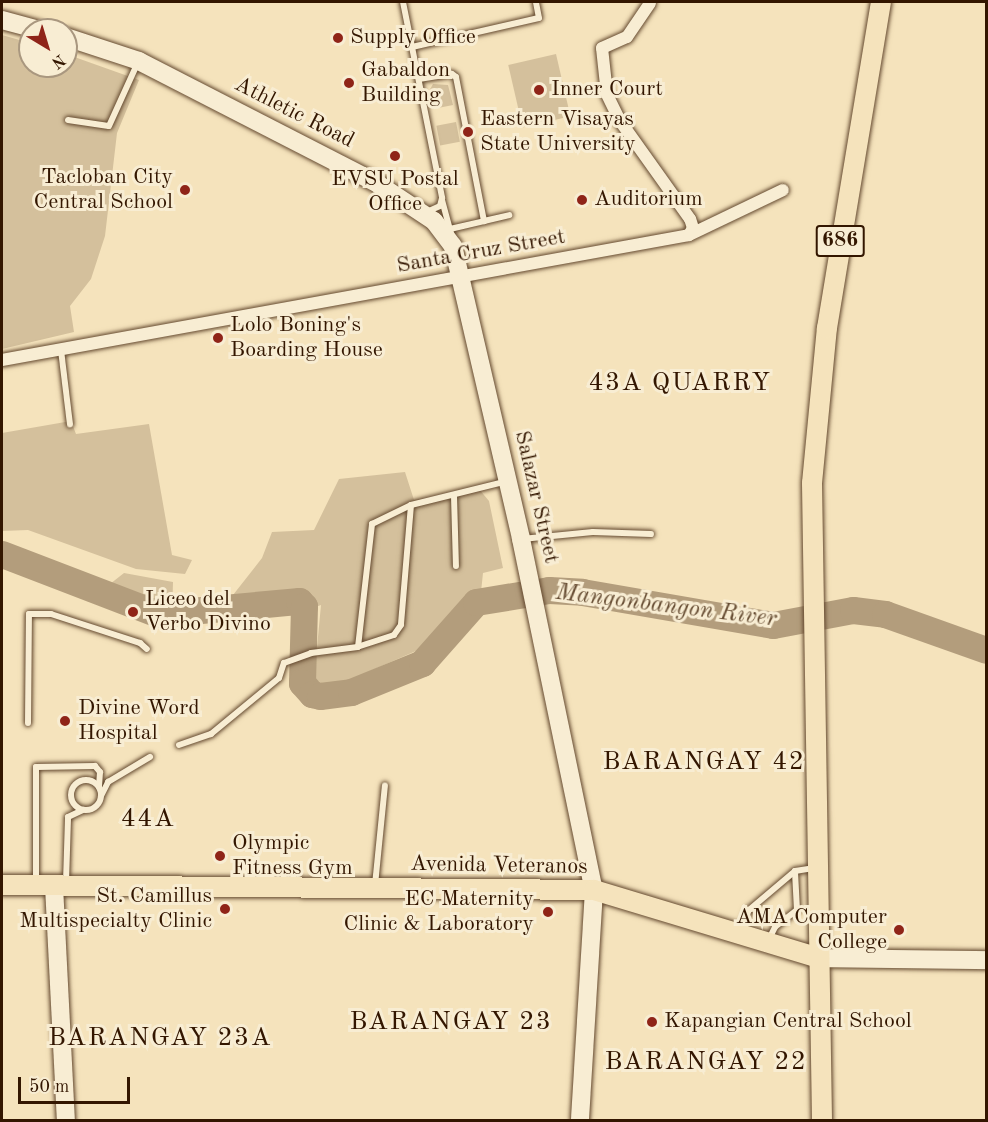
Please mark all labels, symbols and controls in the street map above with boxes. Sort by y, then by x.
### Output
north arrow [18,18,78,78]
place label: Supply Office [350,25,476,51]
marker: Supply Office [331,31,345,45]
text: N [48,51,68,71]
place label: Gabaldon Building [361,57,450,108]
street label: Athletic Road [230,72,358,154]
marker: Gabaldon Building [342,76,356,90]
place label: Inner Court [551,77,663,103]
marker: Inner Court [532,83,546,97]
place label: Eastern Visayas State University [480,106,636,158]
marker: Eastern Visayas State University [461,125,475,139]
marker: EVSU Postal Office [388,149,402,163]
place label: Tacloban City Central School [34,164,173,216]
place label: EVSU Postal Office [331,166,459,218]
marker: Tacloban City Central School [178,183,192,197]
place label: Auditorium [594,187,703,213]
marker: Auditorium [575,193,589,207]
road number: 686 [814,223,866,259]
street label: Santa Cruz Street [395,224,567,280]
place label: Lolo Boning's Boarding House [230,312,383,364]
marker: Lolo Boning's Boarding House [211,331,225,345]
district label: 43A QUARRY [588,368,772,400]
street label: Salazar Street [508,428,564,566]
water label: Mangonbangon River [554,579,778,635]
place label: Liceo del Verbo Divino [145,586,271,638]
marker: Liceo del Verbo Divino [126,605,140,619]
place label: Divine Word Hospital [78,695,200,746]
marker: Divine Word Hospital [56,712,74,730]
district label: BARANGAY 42 [603,747,805,779]
district label: 44A [121,804,175,836]
place label: Olympic Fitness Gym [232,830,353,882]
marker: Olympic Fitness Gym [213,849,227,863]
street label: Avenida Veteranos [410,851,588,881]
place label: St. Camillus Multispecialty Clinic [19,883,212,934]
place label: EC Maternity Clinic & Laboratory [343,886,534,938]
marker: St. Camillus Multispecialty Clinic [216,900,234,918]
marker: EC Maternity Clinic & Laboratory [539,903,557,921]
place label: AMA Computer College [736,904,887,956]
marker: AMA Computer College [892,923,906,937]
district label: BARANGAY 23 [350,1007,552,1039]
place label: Kapangian Central School [664,1009,912,1035]
marker: Kapangian Central School [645,1015,659,1029]
district label: BARANGAY 23A [48,1023,272,1055]
district label: BARANGAY 22 [605,1047,807,1079]
scale bar [21,1065,134,1103]
text: 50 m [29,1078,69,1096]

